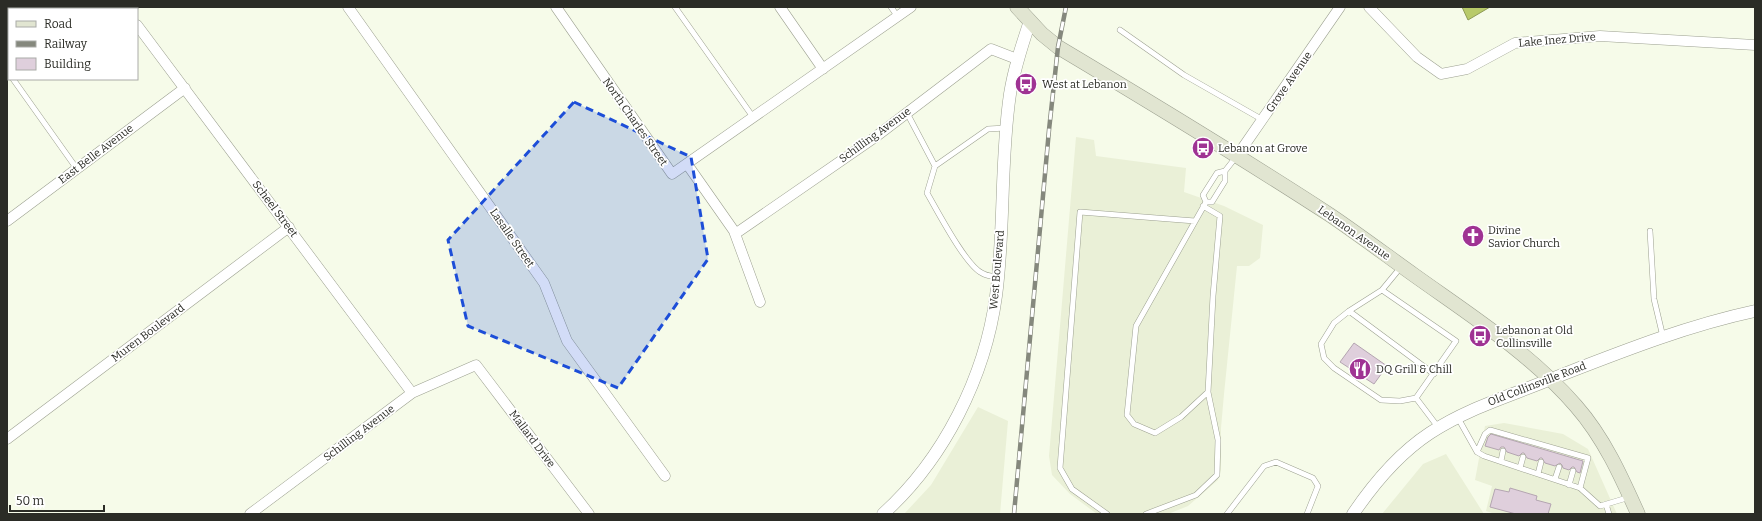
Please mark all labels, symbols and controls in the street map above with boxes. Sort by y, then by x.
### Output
legend [8,8,138,80]
text: Road [44,17,72,31]
street label: Lake Inez Drive [1518,30,1596,50]
text: Railway [44,37,88,51]
street label: Grove Avenue [1263,49,1315,115]
text: Building [44,57,91,71]
bus stop icon: West at Lebanon [1013,71,1039,97]
street label: North Charles Street [600,75,670,169]
place label: West at Lebanon [1042,78,1127,91]
street label: Schilling Avenue [837,105,913,165]
street label: East Belle Avenue [56,122,136,186]
bus stop icon: Lebanon at Grove [1190,135,1216,161]
place label: Lebanon at Grove [1218,142,1307,155]
street label: Scheel Street [250,178,300,240]
street label: Lebanon Avenue [1315,203,1393,263]
street label: Lasalle Street [487,206,537,270]
church icon: Divine Savior Church [1460,223,1486,249]
place label: Divine Savior Church [1488,224,1560,250]
street label: West Boulevard [987,229,1007,310]
street label: Muren Boulevard [109,301,188,365]
bus stop icon: Lebanon at Old Collinsville [1467,323,1493,349]
place label: Lebanon at Old Collinsville [1496,324,1573,350]
restaurant icon: DQ Grill & Chill [1347,356,1373,382]
street label: Old Collinsville Road [1486,359,1588,409]
place label: DQ Grill & Chill [1376,363,1452,376]
street label: Schilling Avenue [321,402,397,464]
street label: Mallard Drive [506,408,558,470]
scale bar [10,487,104,513]
text: 50 m [16,494,45,508]

